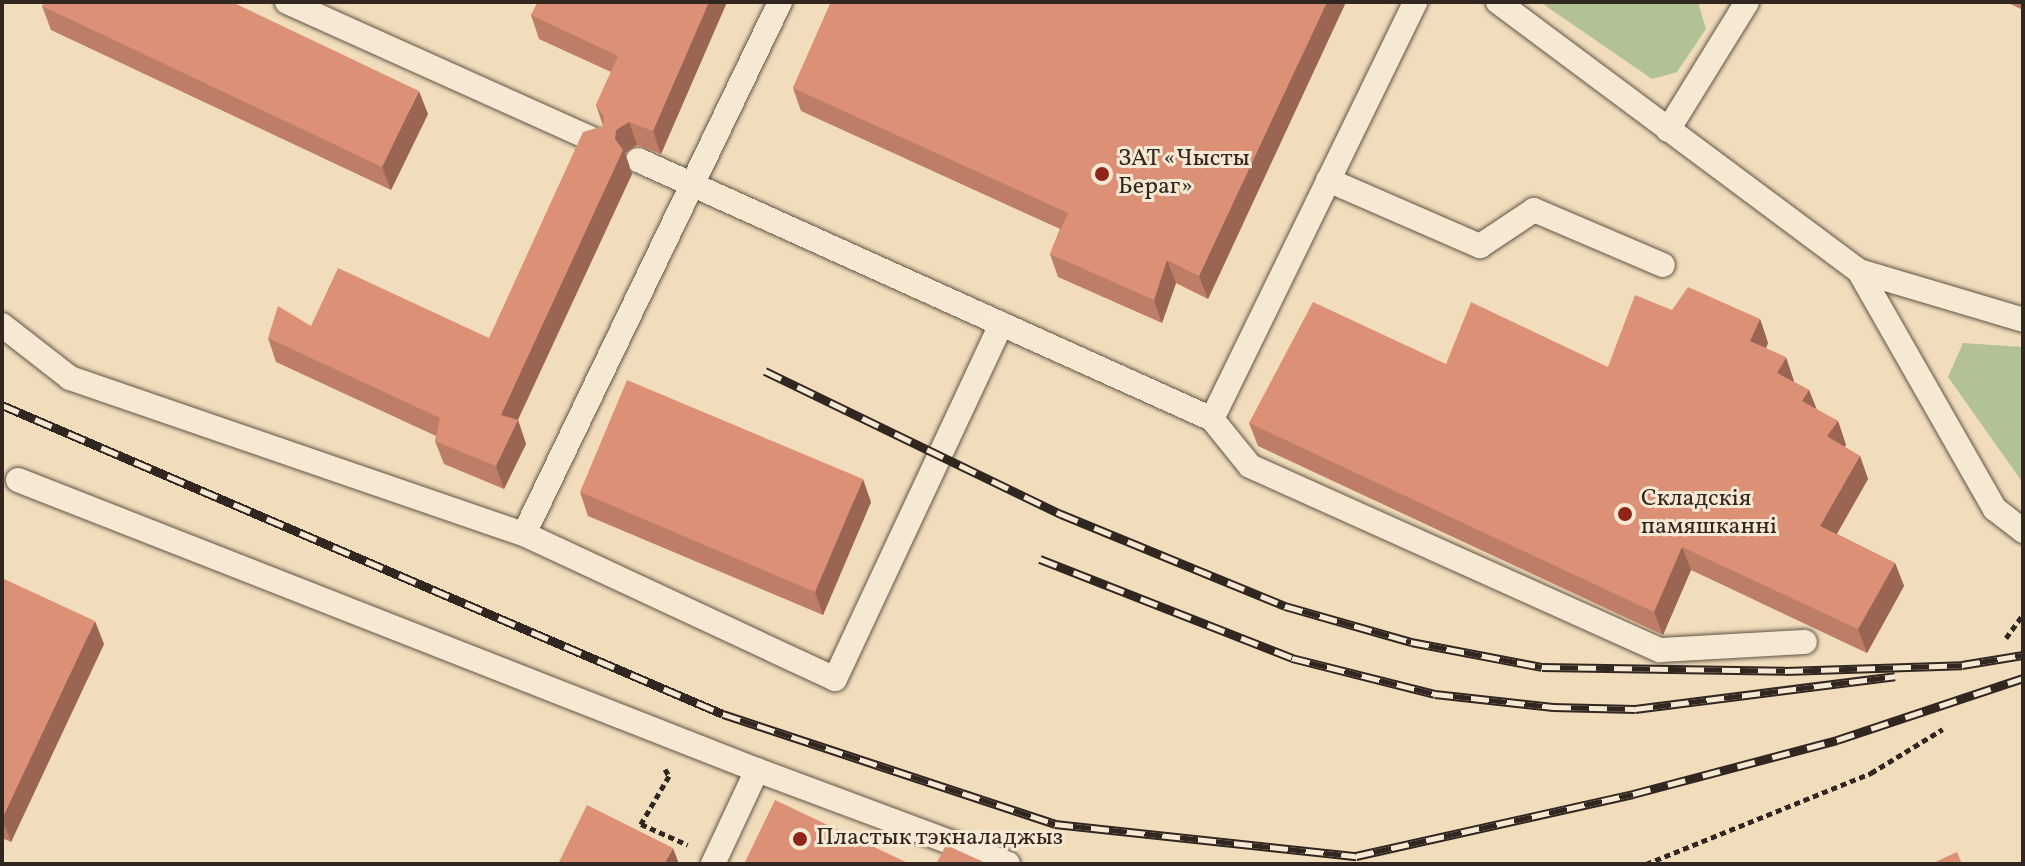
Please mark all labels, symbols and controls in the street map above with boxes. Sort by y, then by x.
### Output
place label: ЗАТ «Чысты Бераг» [1118,146,1251,202]
marker: ЗАТ «Чысты Бераг» [1093,165,1111,183]
place label: Складскія памяшканні [1641,486,1777,542]
marker: Складскія памяшканні [1616,505,1634,523]
place label: Пластык тэкналаджыз [816,825,1064,853]
marker: Пластык тэкналаджыз [791,830,809,848]

